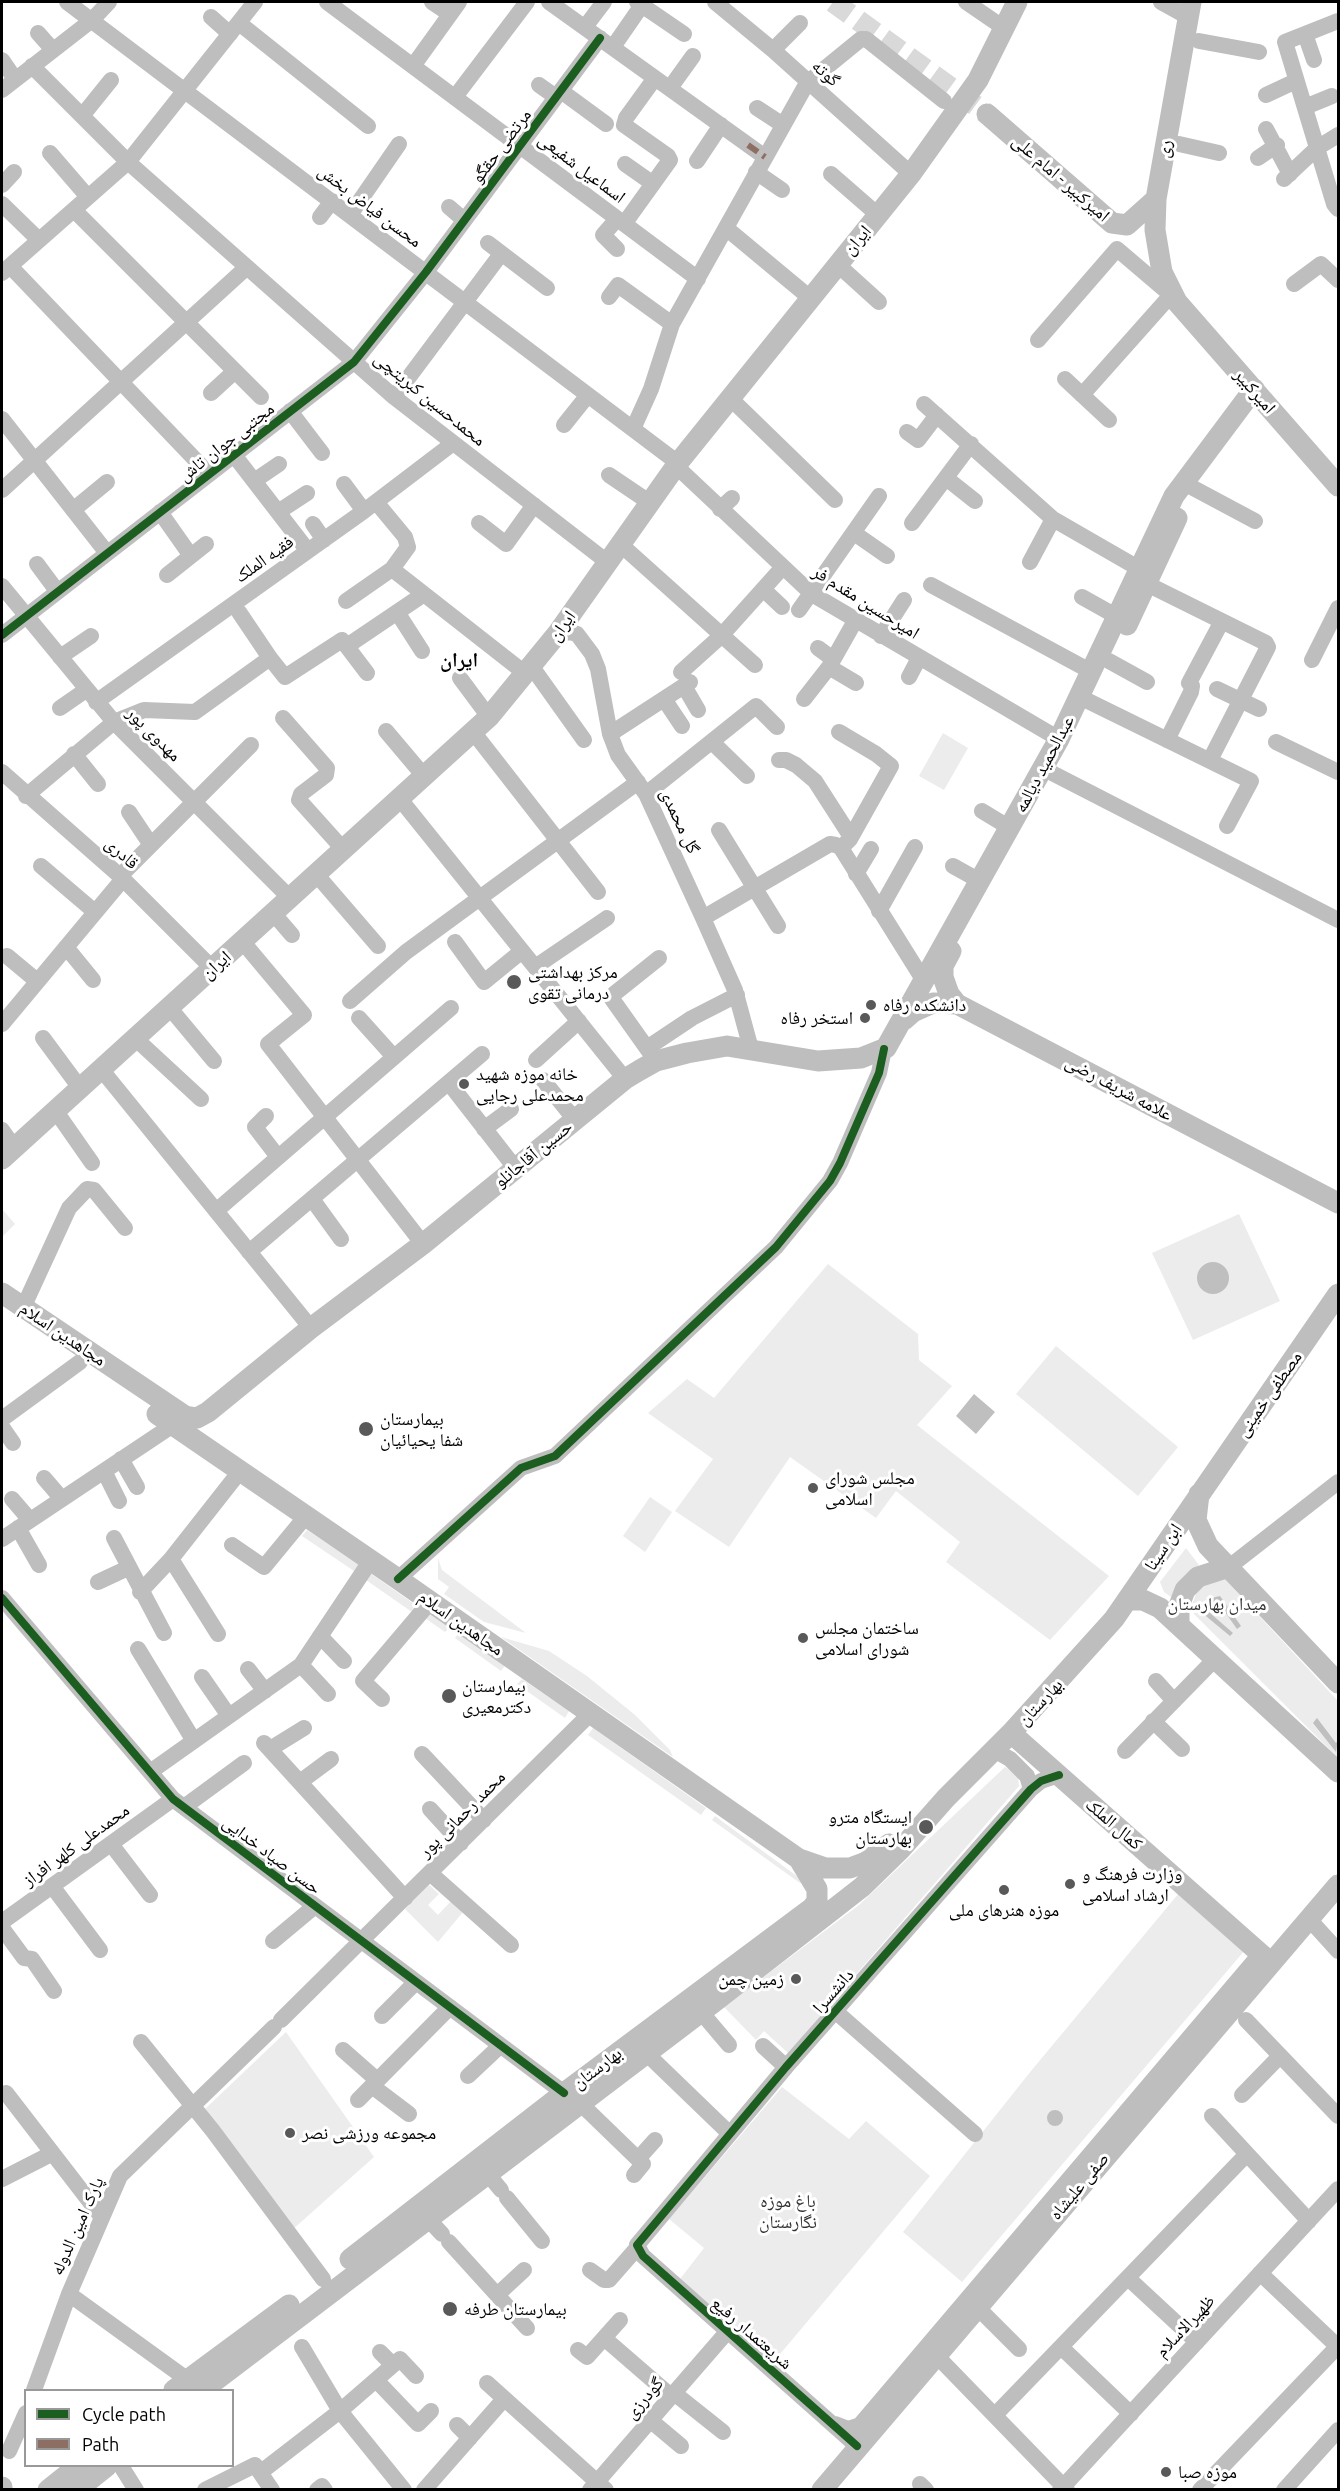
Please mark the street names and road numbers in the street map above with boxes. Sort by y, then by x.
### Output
street label: گوته [808,55,844,91]
street label: مرتضی حقگو [466,105,536,187]
street label: اسماعیل شفیعی [534,128,630,208]
street label: امیرکبیر - امام علی [1008,130,1114,226]
street label: ری [1152,138,1176,160]
street label: محسن فیاض بخش [314,160,426,252]
street label: ایران [838,221,876,259]
street label: محمدحسین کبریتچی [370,347,490,451]
street label: امیرکبیر [1230,364,1280,418]
street label: مجتبی جوان تاش [174,398,278,486]
street label: فقیه الملک [230,531,298,587]
street label: امیرحسین مقدم فر [808,560,924,644]
street label: ایران [544,606,580,646]
street label: مهدوی پور [122,702,186,766]
street label: عبدالحمید دیالمه [1009,712,1079,816]
street label: گل محمدی [656,785,704,857]
street label: قادرى [101,832,143,874]
street label: ایران [197,946,235,984]
street label: علامه شریف رضی [1062,1051,1176,1125]
street label: حسین آقاجانلو [489,1116,577,1192]
street label: مجاهدین اسلام [16,1297,110,1371]
street label: مصطفی خمینی [1231,1347,1307,1441]
street label: ابن سینا [1140,1519,1186,1575]
street label: مجاهدین اسلام [414,1586,508,1660]
street label: بهارستان [1013,1674,1067,1730]
street label: محمد رحمانی پور [414,1766,510,1862]
street label: کمال الملک [1081,1793,1147,1855]
street label: محمدعلی کلهر افراز [18,1799,134,1891]
street label: حسن صیاد خدایی [219,1811,325,1899]
street label: دانشسرا [808,1964,858,2018]
street label: بهارستان [568,2042,626,2094]
street label: صفی علیشاه [1045,2148,1113,2224]
street label: پارک امین الدوله [46,2173,108,2279]
street label: ظهیرالاسلام [1151,2290,1219,2362]
street label: شریعتمدار رفیع [707,2292,797,2374]
street label: گودرزی [620,2373,668,2423]

